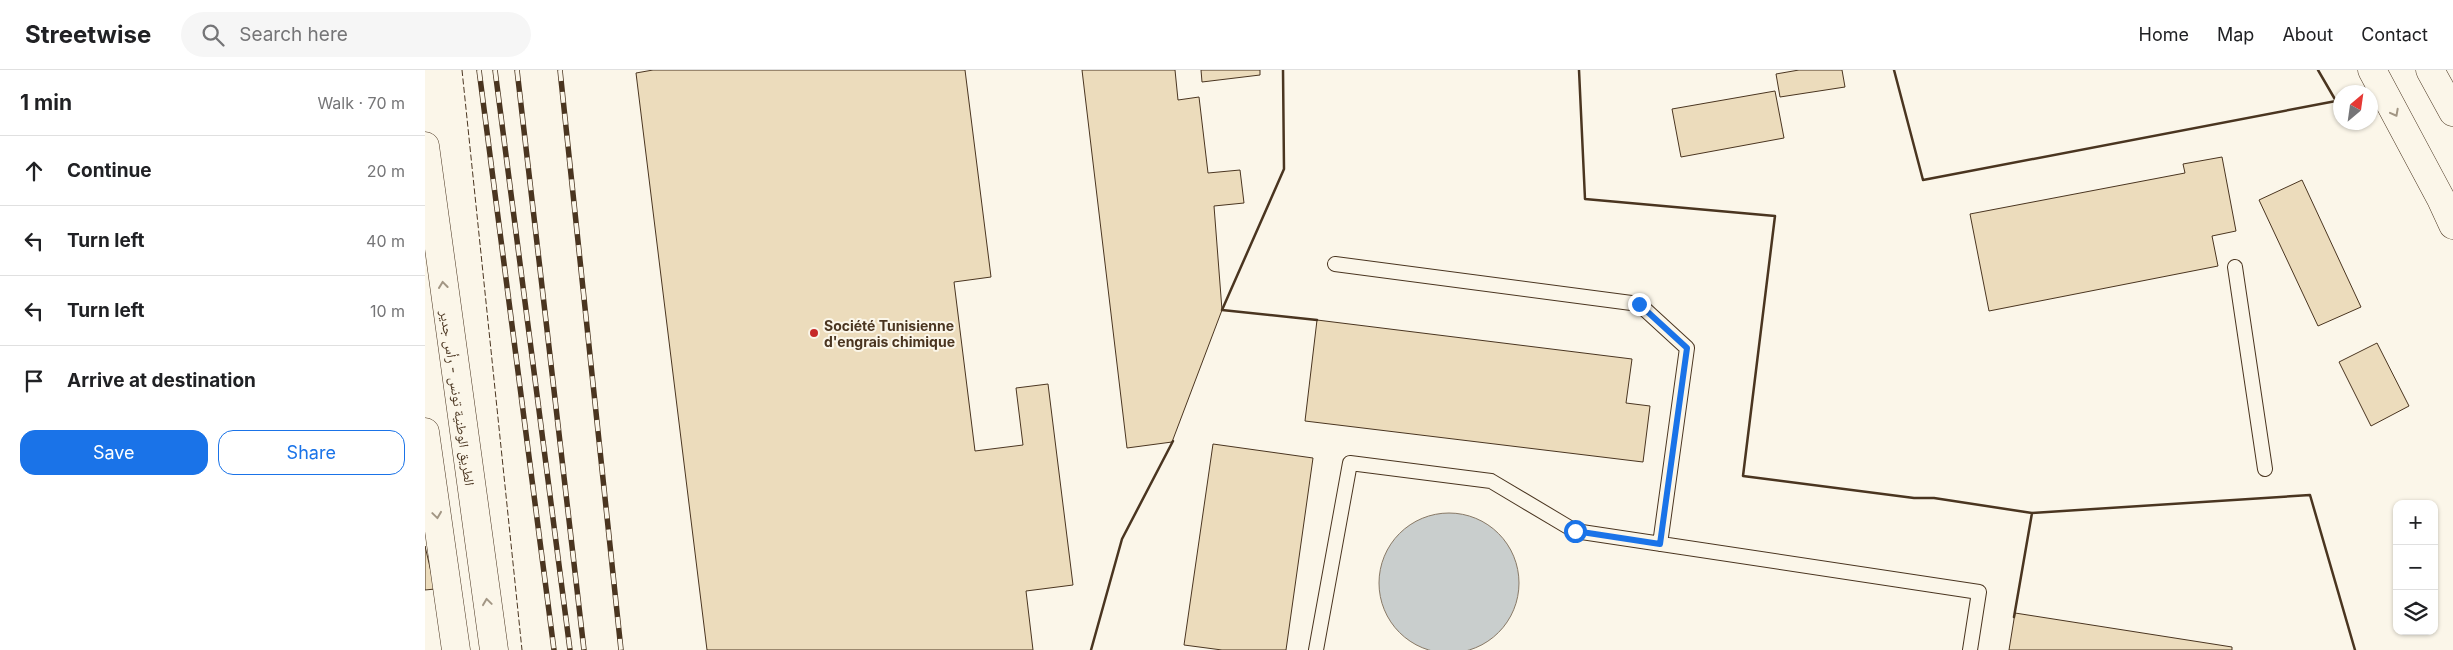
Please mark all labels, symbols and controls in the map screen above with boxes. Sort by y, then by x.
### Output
search box [181,12,531,57]
text: Streetwise [25,20,151,49]
icon: search [199,21,227,49]
text: Search here [239,23,348,46]
text: Home [2139,24,2189,45]
text: Map [2217,24,2254,45]
text: About [2282,24,2333,45]
text: Contact [2361,24,2428,45]
north arrow [2333,85,2378,130]
text: 1 min [20,90,72,115]
text: Walk · 70 m [317,93,405,113]
one-way arrow [2389,108,2399,117]
icon: ahead [20,157,48,185]
text: Continue [67,159,152,182]
text: 20 m [367,161,405,181]
icon: left [20,227,48,255]
text: Turn left [67,229,145,252]
text: 40 m [366,231,405,251]
one-way arrow [438,280,449,288]
route end [1628,293,1651,316]
icon: left [20,297,48,325]
text: Turn left [67,299,145,322]
text: 10 m [370,301,405,321]
street label: الطريق الوطنية تونس - رأس جدير [435,308,479,487]
place label: Société Tunisienne d'engrais chimique [824,317,955,350]
marker: Société Tunisienne d'engrais chimique [808,327,820,339]
icon: arrive [20,367,48,395]
text: Arrive at destination [67,369,256,392]
button: Save [20,430,208,475]
button: Share [218,430,405,475]
map controls [2393,500,2438,635]
button: + [2393,500,2438,545]
one-way arrow [431,511,441,519]
route start [1564,520,1587,543]
button: − [2393,545,2438,590]
button: layers [2393,590,2438,635]
one-way arrow [482,597,493,605]

